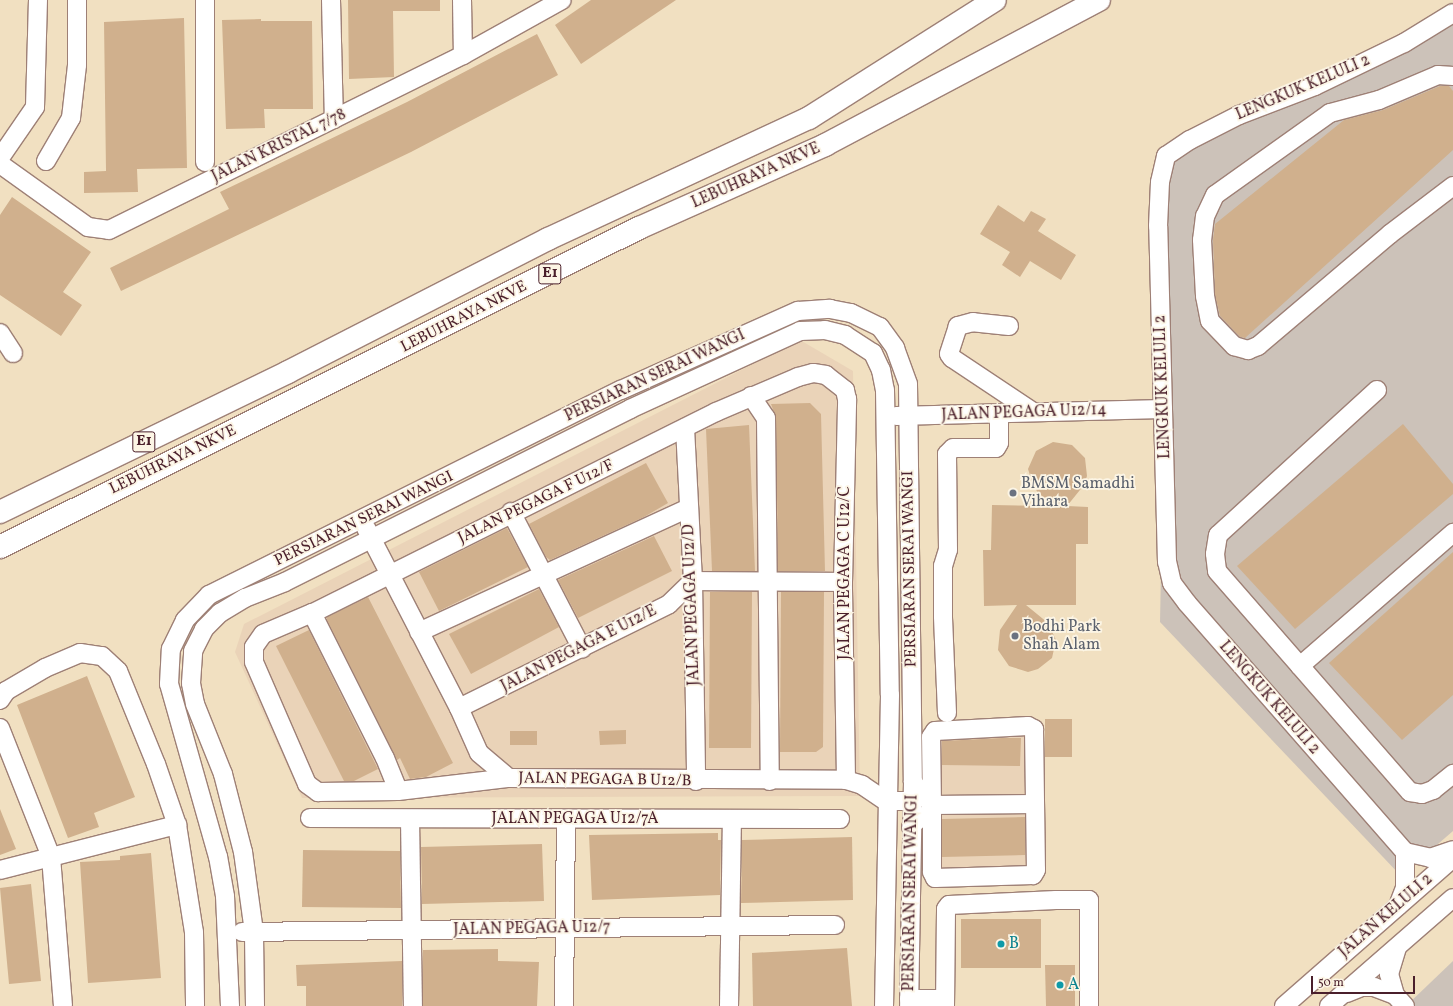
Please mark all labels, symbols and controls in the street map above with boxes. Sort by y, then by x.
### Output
street label: LENGKUK KELULI 2 [1233,51,1373,125]
street label: JALAN KRISTAL 7/78 [209,105,349,187]
street label: LEBUHRAYA NKVE [689,139,823,213]
road number: E1 [538,261,562,287]
street label: LEBUHRAYA NKVE [398,277,530,357]
street label: LENGKUK KELULI 2 [1151,315,1175,459]
street label: PERSIARAN SERAI WANGI [562,326,748,426]
street label: JALAN PEGAGA U12/14 [941,401,1107,425]
street label: LEBUHRAYA NKVE [106,421,240,499]
road number: E1 [132,429,156,455]
street label: JALAN PEGAGA F U12/F [455,456,617,548]
street label: PERSIARAN SERAI WANGI [271,467,457,571]
street label: PERSIARAN SERAI WANGI [899,470,921,668]
place label: BMSM Samadhi Vihara [1021,474,1135,512]
street label: JALAN PEGAGA C U12/C [835,486,855,660]
marker: BMSM Samadhi Vihara [1008,488,1018,498]
street label: JALAN PEGAGA U12/D [680,524,704,686]
street label: JALAN PEGAGA E U12/E [498,601,660,697]
place label: Bodhi Park Shah Alam [1023,617,1101,655]
marker: Bodhi Park Shah Alam [1010,631,1020,641]
street label: LENGKUK KELULI 2 [1215,637,1323,759]
street label: JALAN PEGAGA B U12/B [518,769,692,791]
street label: PERSIARAN SERAI WANGI [900,794,922,992]
street label: JALAN PEGAGA U12/7A [492,809,658,829]
street label: JALAN KELULI 2 [1335,870,1437,962]
street label: JALAN PEGAGA U12/7 [453,918,611,940]
place label: B [1009,934,1019,954]
marker: B [996,939,1006,949]
scale bar [1313,968,1417,994]
place label: A [1068,975,1079,995]
text: 50 m [1318,975,1344,991]
marker: A [1055,980,1065,990]

